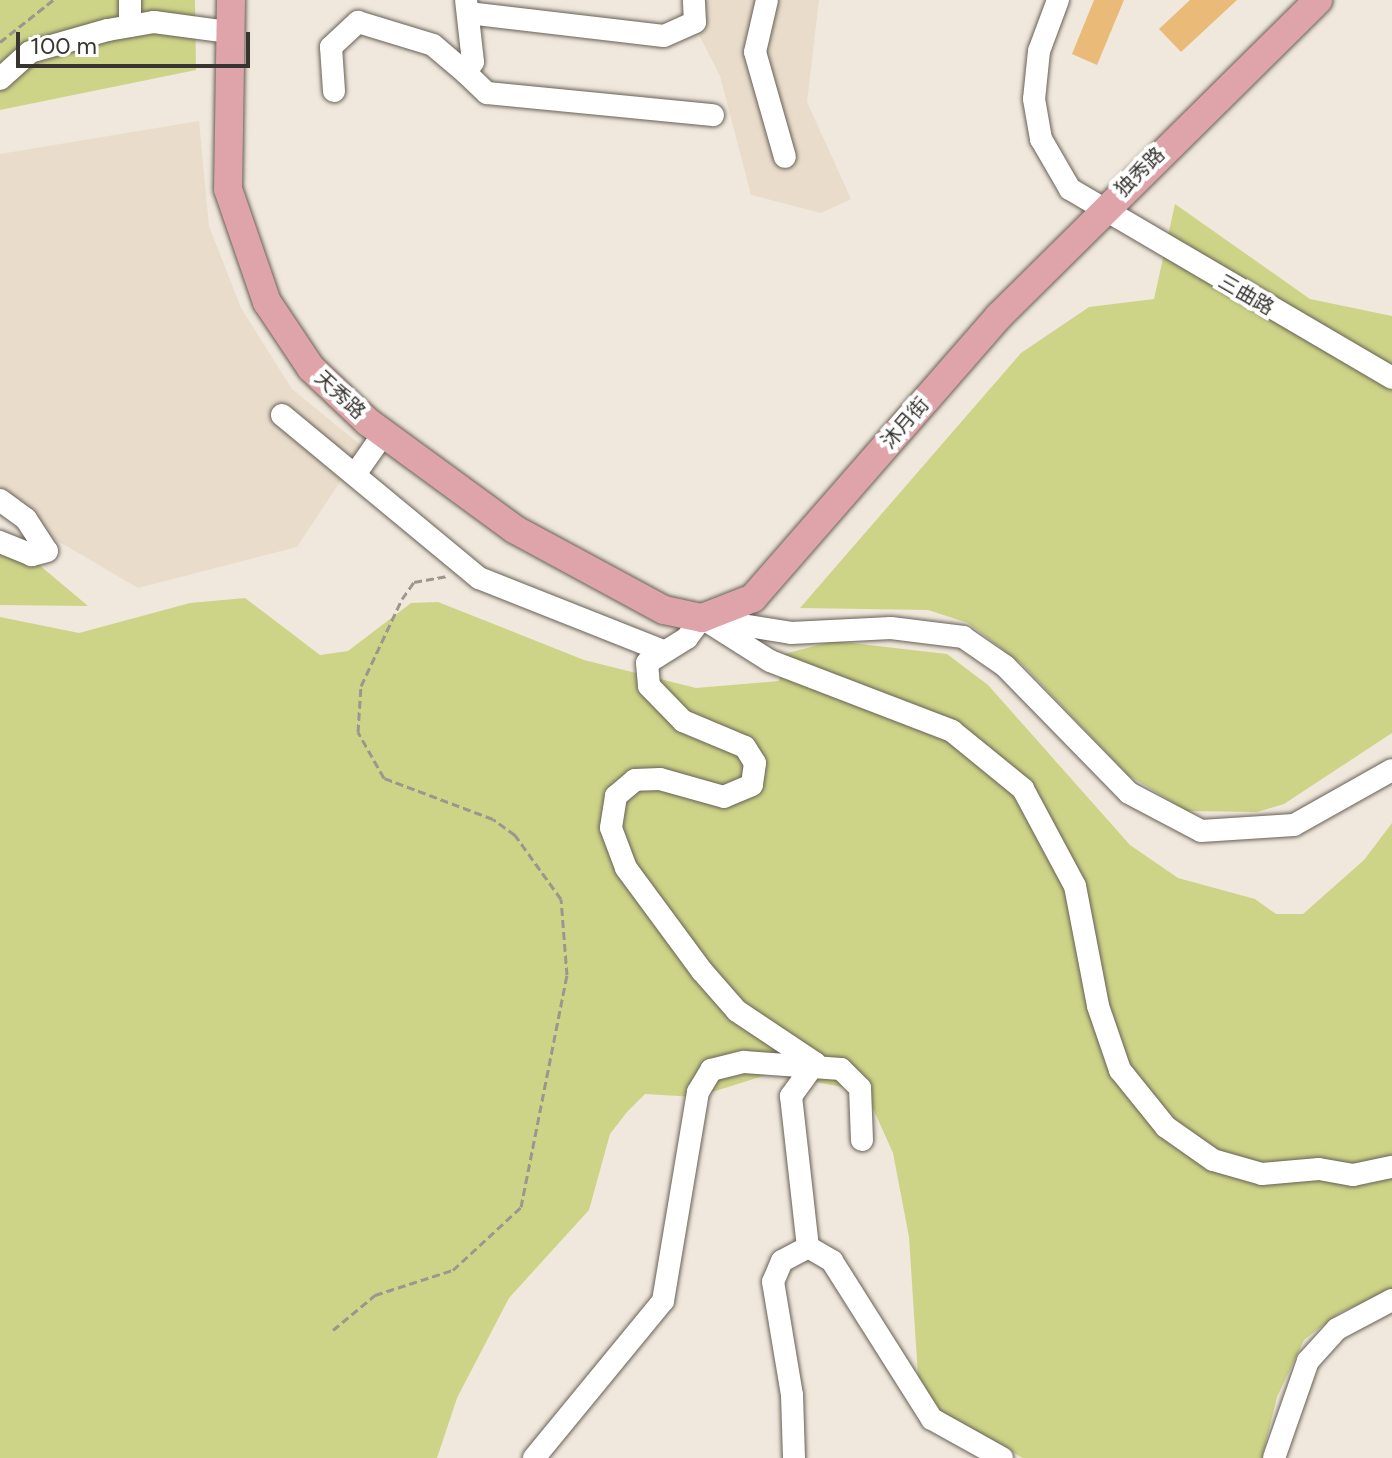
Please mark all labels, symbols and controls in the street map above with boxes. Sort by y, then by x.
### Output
scale bar [20,16,254,66]
text: 100 m [30,31,97,60]
street label: 独秀路 [1110,143,1170,201]
street label: 三曲路 [1214,270,1278,320]
street label: 天秀路 [310,366,370,424]
street label: 沐月街 [876,392,934,454]

